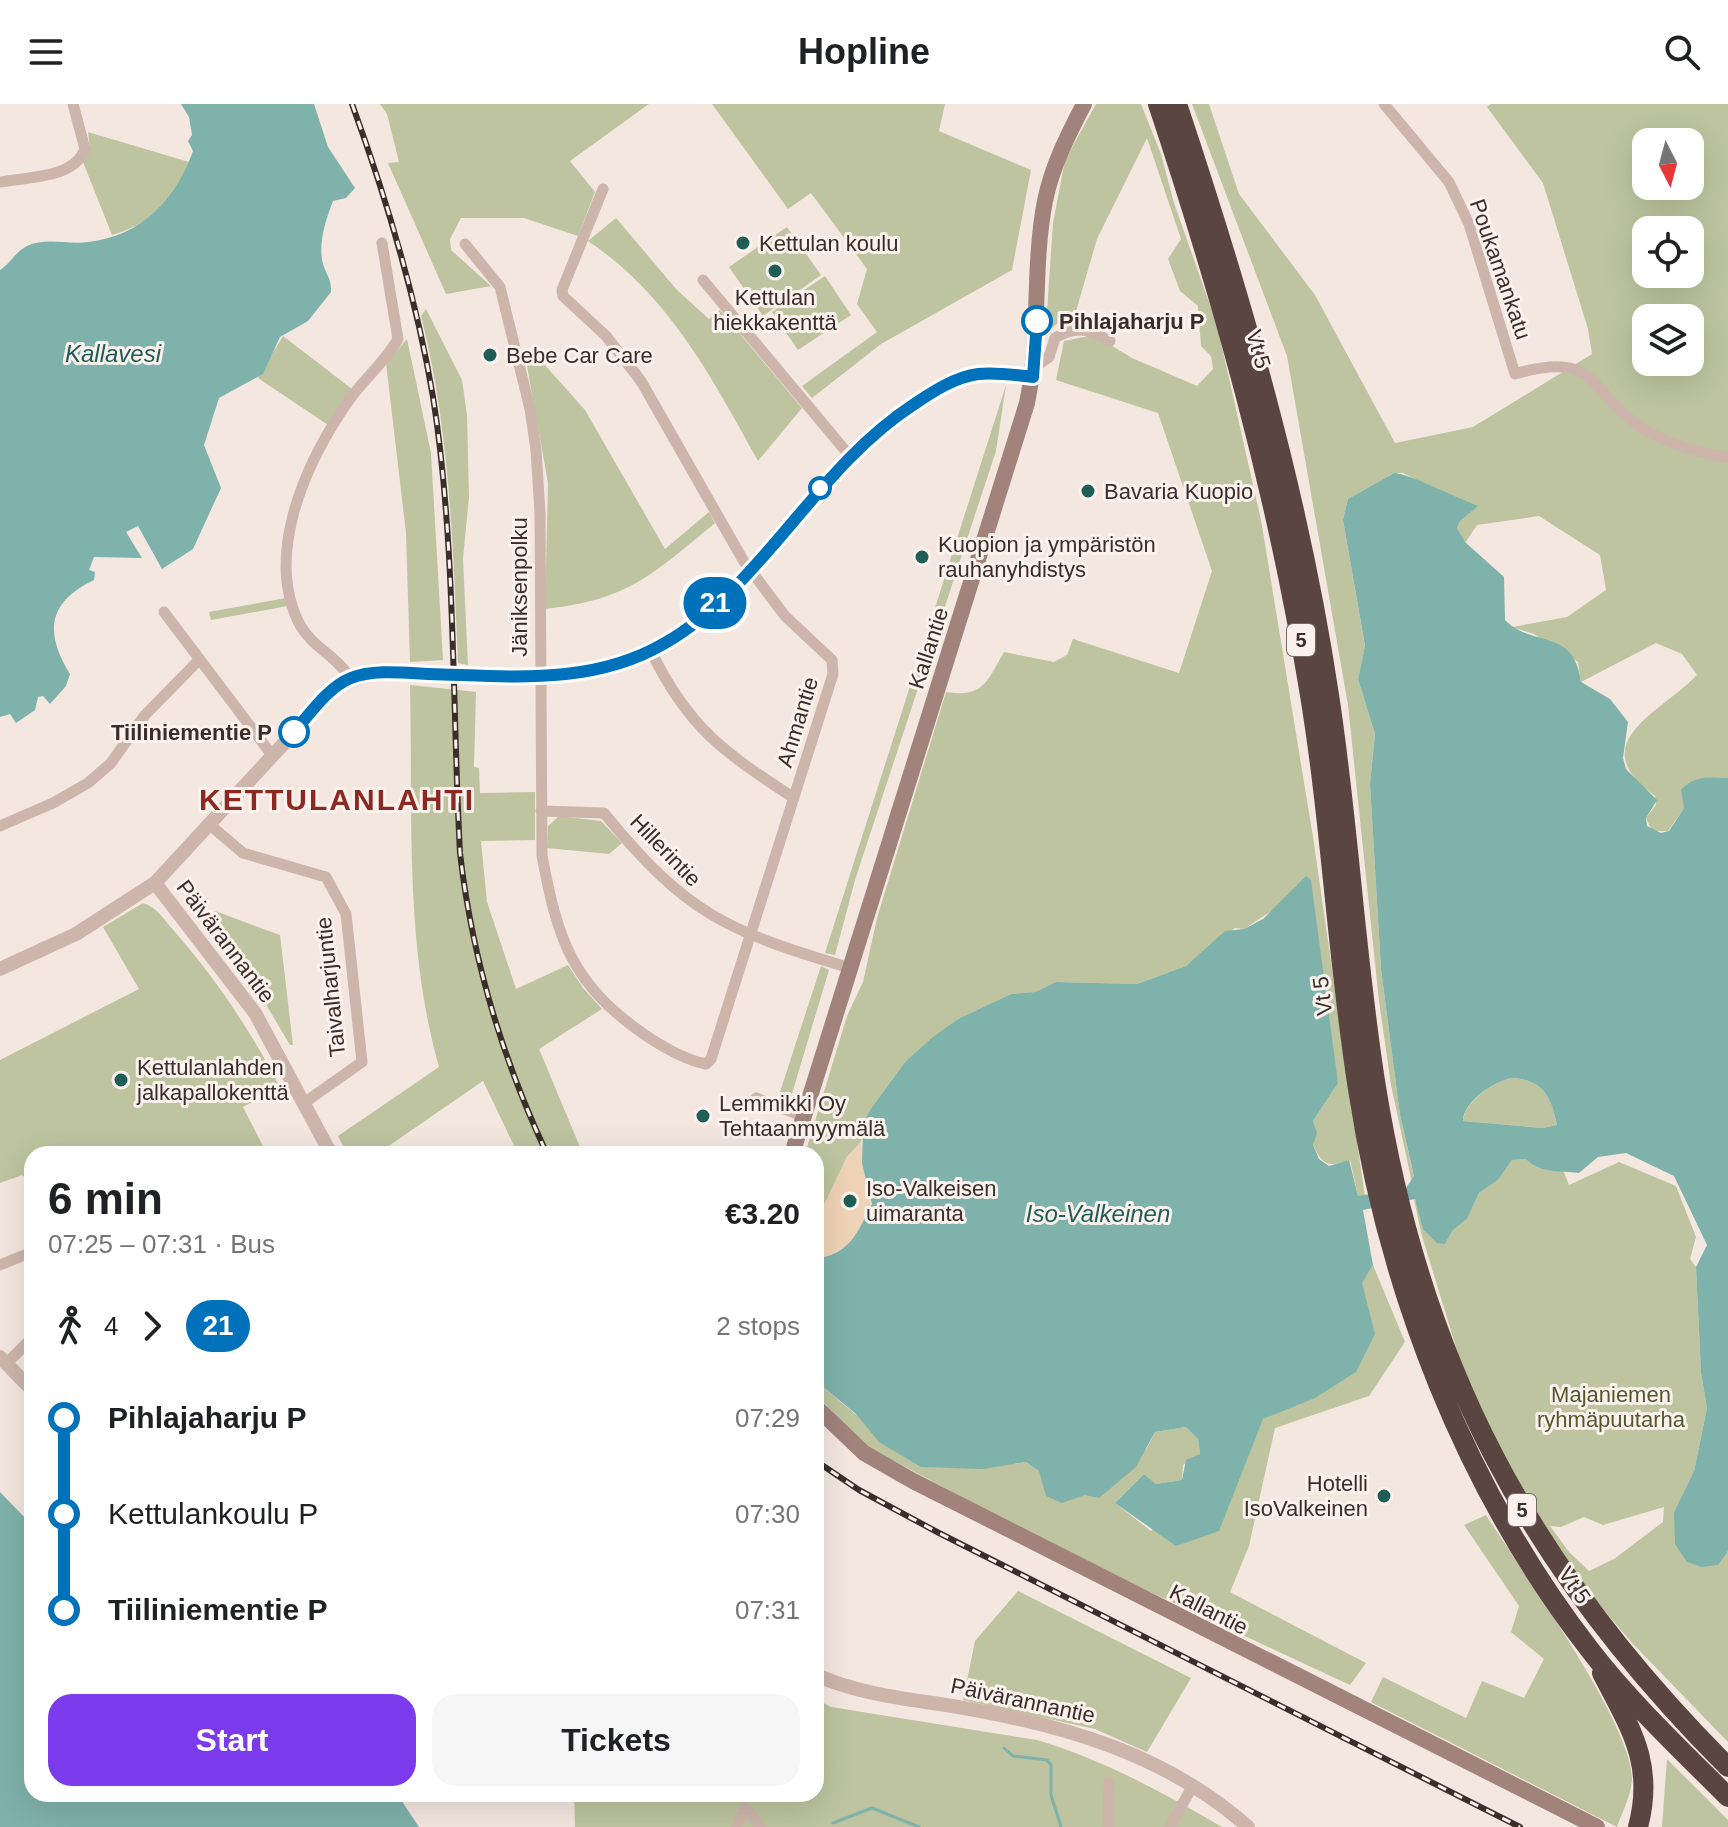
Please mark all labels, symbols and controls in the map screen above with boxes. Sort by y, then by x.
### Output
icon: menu [24,30,68,74]
icon: search [1660,30,1704,74]
text: Hopline [798,31,930,72]
north arrow [1632,128,1704,200]
map controls [1632,128,1704,376]
street label: Poukamankatu [1465,196,1536,343]
button: locate [1632,216,1704,288]
place label: Kettulan koulu [759,231,898,256]
marker: Kettulan koulu [734,234,752,252]
marker: Kettulan hiekkakenttä [766,262,784,280]
place label: Kettulan hiekkakenttä [713,285,838,335]
button: layers [1632,304,1704,376]
marker: Pihlajaharju P [1022,306,1052,336]
place label: Pihlajaharju P [1059,309,1205,334]
street label: Vt 5 [1241,327,1276,371]
water label: Kallavesi [65,340,162,367]
place label: Bebe Car Care [506,343,653,368]
marker: Bebe Car Care [481,346,499,364]
unlabelled marker [809,477,831,499]
place label: Bavaria Kuopio [1104,479,1253,504]
marker: Bavaria Kuopio [1079,482,1097,500]
street label: Jäniksenpolku [507,517,532,657]
place label: Kuopion ja ympäristön rauhanyhdistys [938,532,1156,582]
marker: Kuopion ja ympäristön rauhanyhdistys [913,548,931,566]
line badge: 21 [679,577,751,629]
text: 21 [699,587,731,618]
street label: Kallantie [904,604,953,692]
road number: 5 [1287,624,1315,656]
street label: Ahmantie [772,674,823,770]
marker: Tiiliniementie P [279,717,309,747]
place label: Tiiliniementie P [111,720,272,745]
district label: KETTULANLAHTI [199,783,475,816]
street label: Hillerintie [625,809,706,892]
street label: Päivärannantie [171,875,280,1007]
street label: Taivalharjuntie [311,916,350,1058]
street label: Vt 5 [1308,975,1337,1017]
place label: Kettulanlahden jalkapallokenttä [136,1055,289,1105]
marker: Kettulanlahden jalkapallokenttä [112,1071,130,1089]
place label: Lemmikki Oy Tehtaanmyymälä [719,1091,886,1141]
marker: Lemmikki Oy Tehtaanmyymälä [694,1107,712,1125]
text: 6 min [48,1174,163,1223]
place label: Iso-Valkeisen uimaranta [866,1176,996,1226]
marker: Iso-Valkeisen uimaranta [841,1192,859,1210]
text: €3.20 [725,1197,800,1230]
water label: Iso-Valkeinen [1026,1200,1170,1227]
text: 07:25 – 07:31 · Bus [48,1229,275,1259]
icon: walk [48,1304,92,1348]
icon: forward [130,1304,174,1348]
text: 21 [202,1310,234,1341]
text: 4 [104,1311,118,1341]
text: 2 stops [716,1311,800,1341]
park label: Majaniemen ryhmäpuutarha [1537,1382,1686,1432]
text: Pihlajaharju P [108,1401,306,1434]
text: 07:29 [735,1403,800,1433]
place label: Hotelli IsoValkeinen [1244,1471,1368,1521]
marker: Hotelli IsoValkeinen [1375,1487,1393,1505]
road number: 5 [1508,1494,1536,1526]
text: Kettulankoulu P [108,1497,318,1530]
text: 07:30 [735,1499,800,1529]
street label: Vt 5 [1553,1562,1596,1608]
street label: Kallantie [1166,1579,1252,1640]
text: Tiiliniementie P [108,1593,328,1626]
text: 07:31 [735,1595,800,1625]
street label: Päivärannantie [949,1673,1097,1728]
button: Start [48,1694,416,1786]
button: Tickets [432,1694,800,1786]

